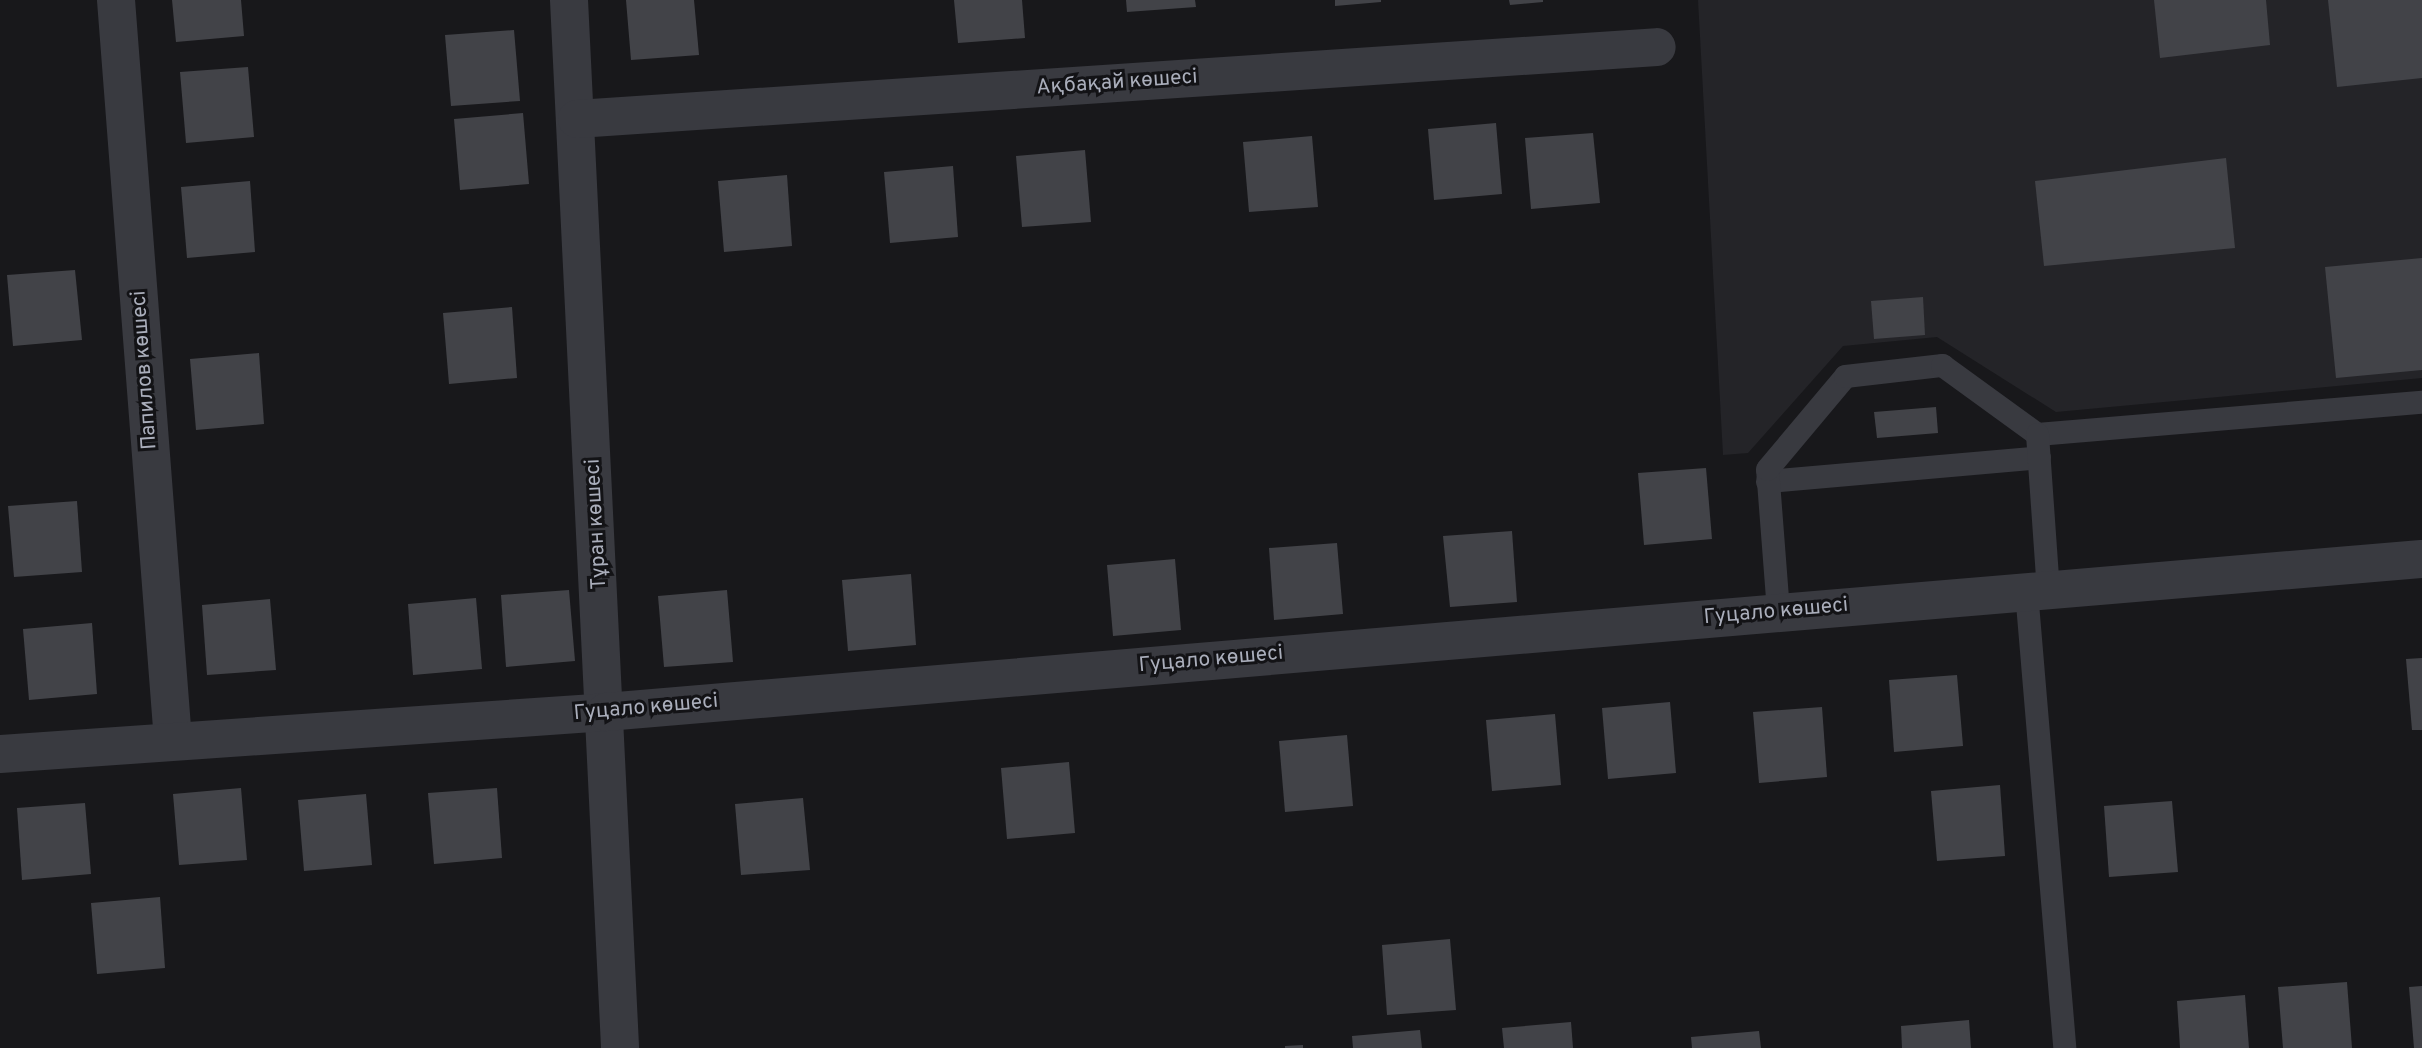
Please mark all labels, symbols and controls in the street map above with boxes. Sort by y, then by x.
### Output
street label: Ақбақай көшесі [1036,65,1198,101]
street label: Папилов көшесі [127,290,163,450]
street label: Тұран көшесі [581,458,613,590]
street label: Гуцало көшесі [1703,593,1849,631]
street label: Гуцало көшесі [1138,641,1284,679]
street label: Гуцало көшесі [573,689,719,727]

